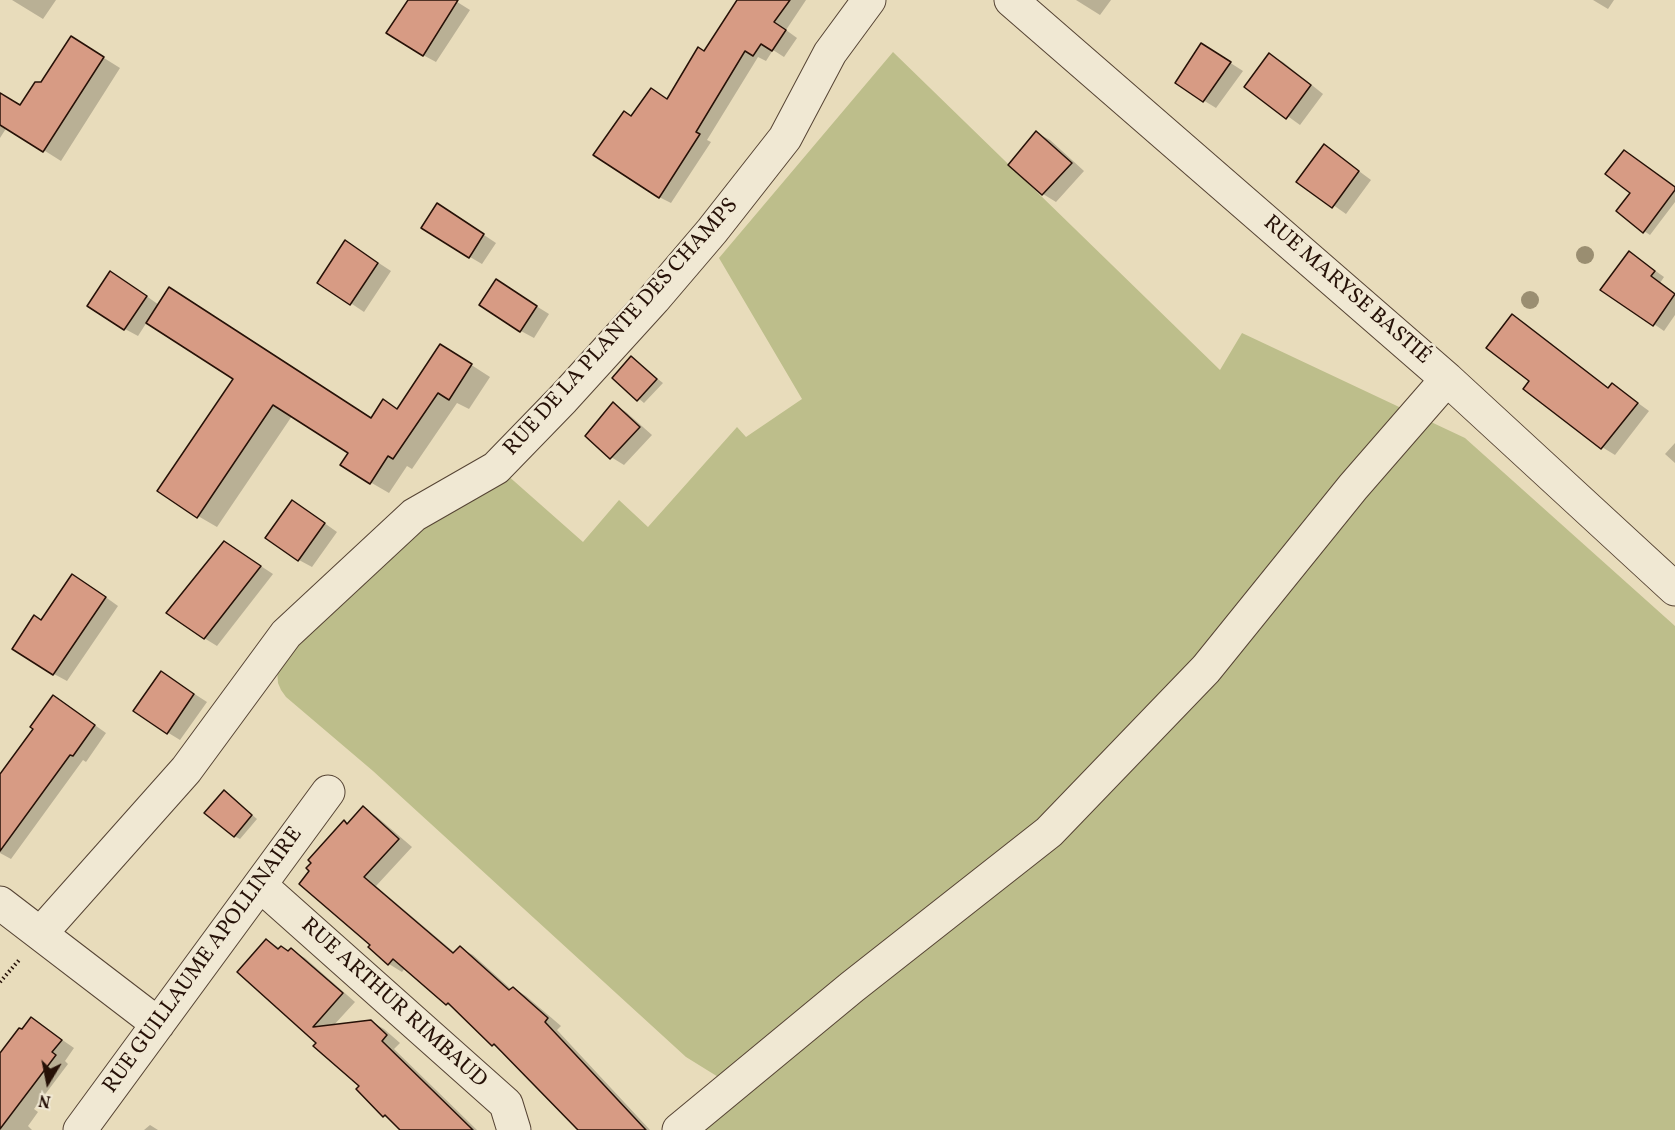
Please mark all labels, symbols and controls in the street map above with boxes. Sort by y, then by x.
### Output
street label: RUE DE LA PLANTE DES CHAMPS [499,194,745,462]
street label: RUE MARYSE BASTIÉ [1257,211,1435,371]
street label: RUE GUILLAUME APOLLINAIRE [98,823,310,1099]
street label: RUE ARTHUR RIMBAUD [294,913,492,1095]
north arrow [18,1052,78,1112]
text: N [37,1088,53,1112]

